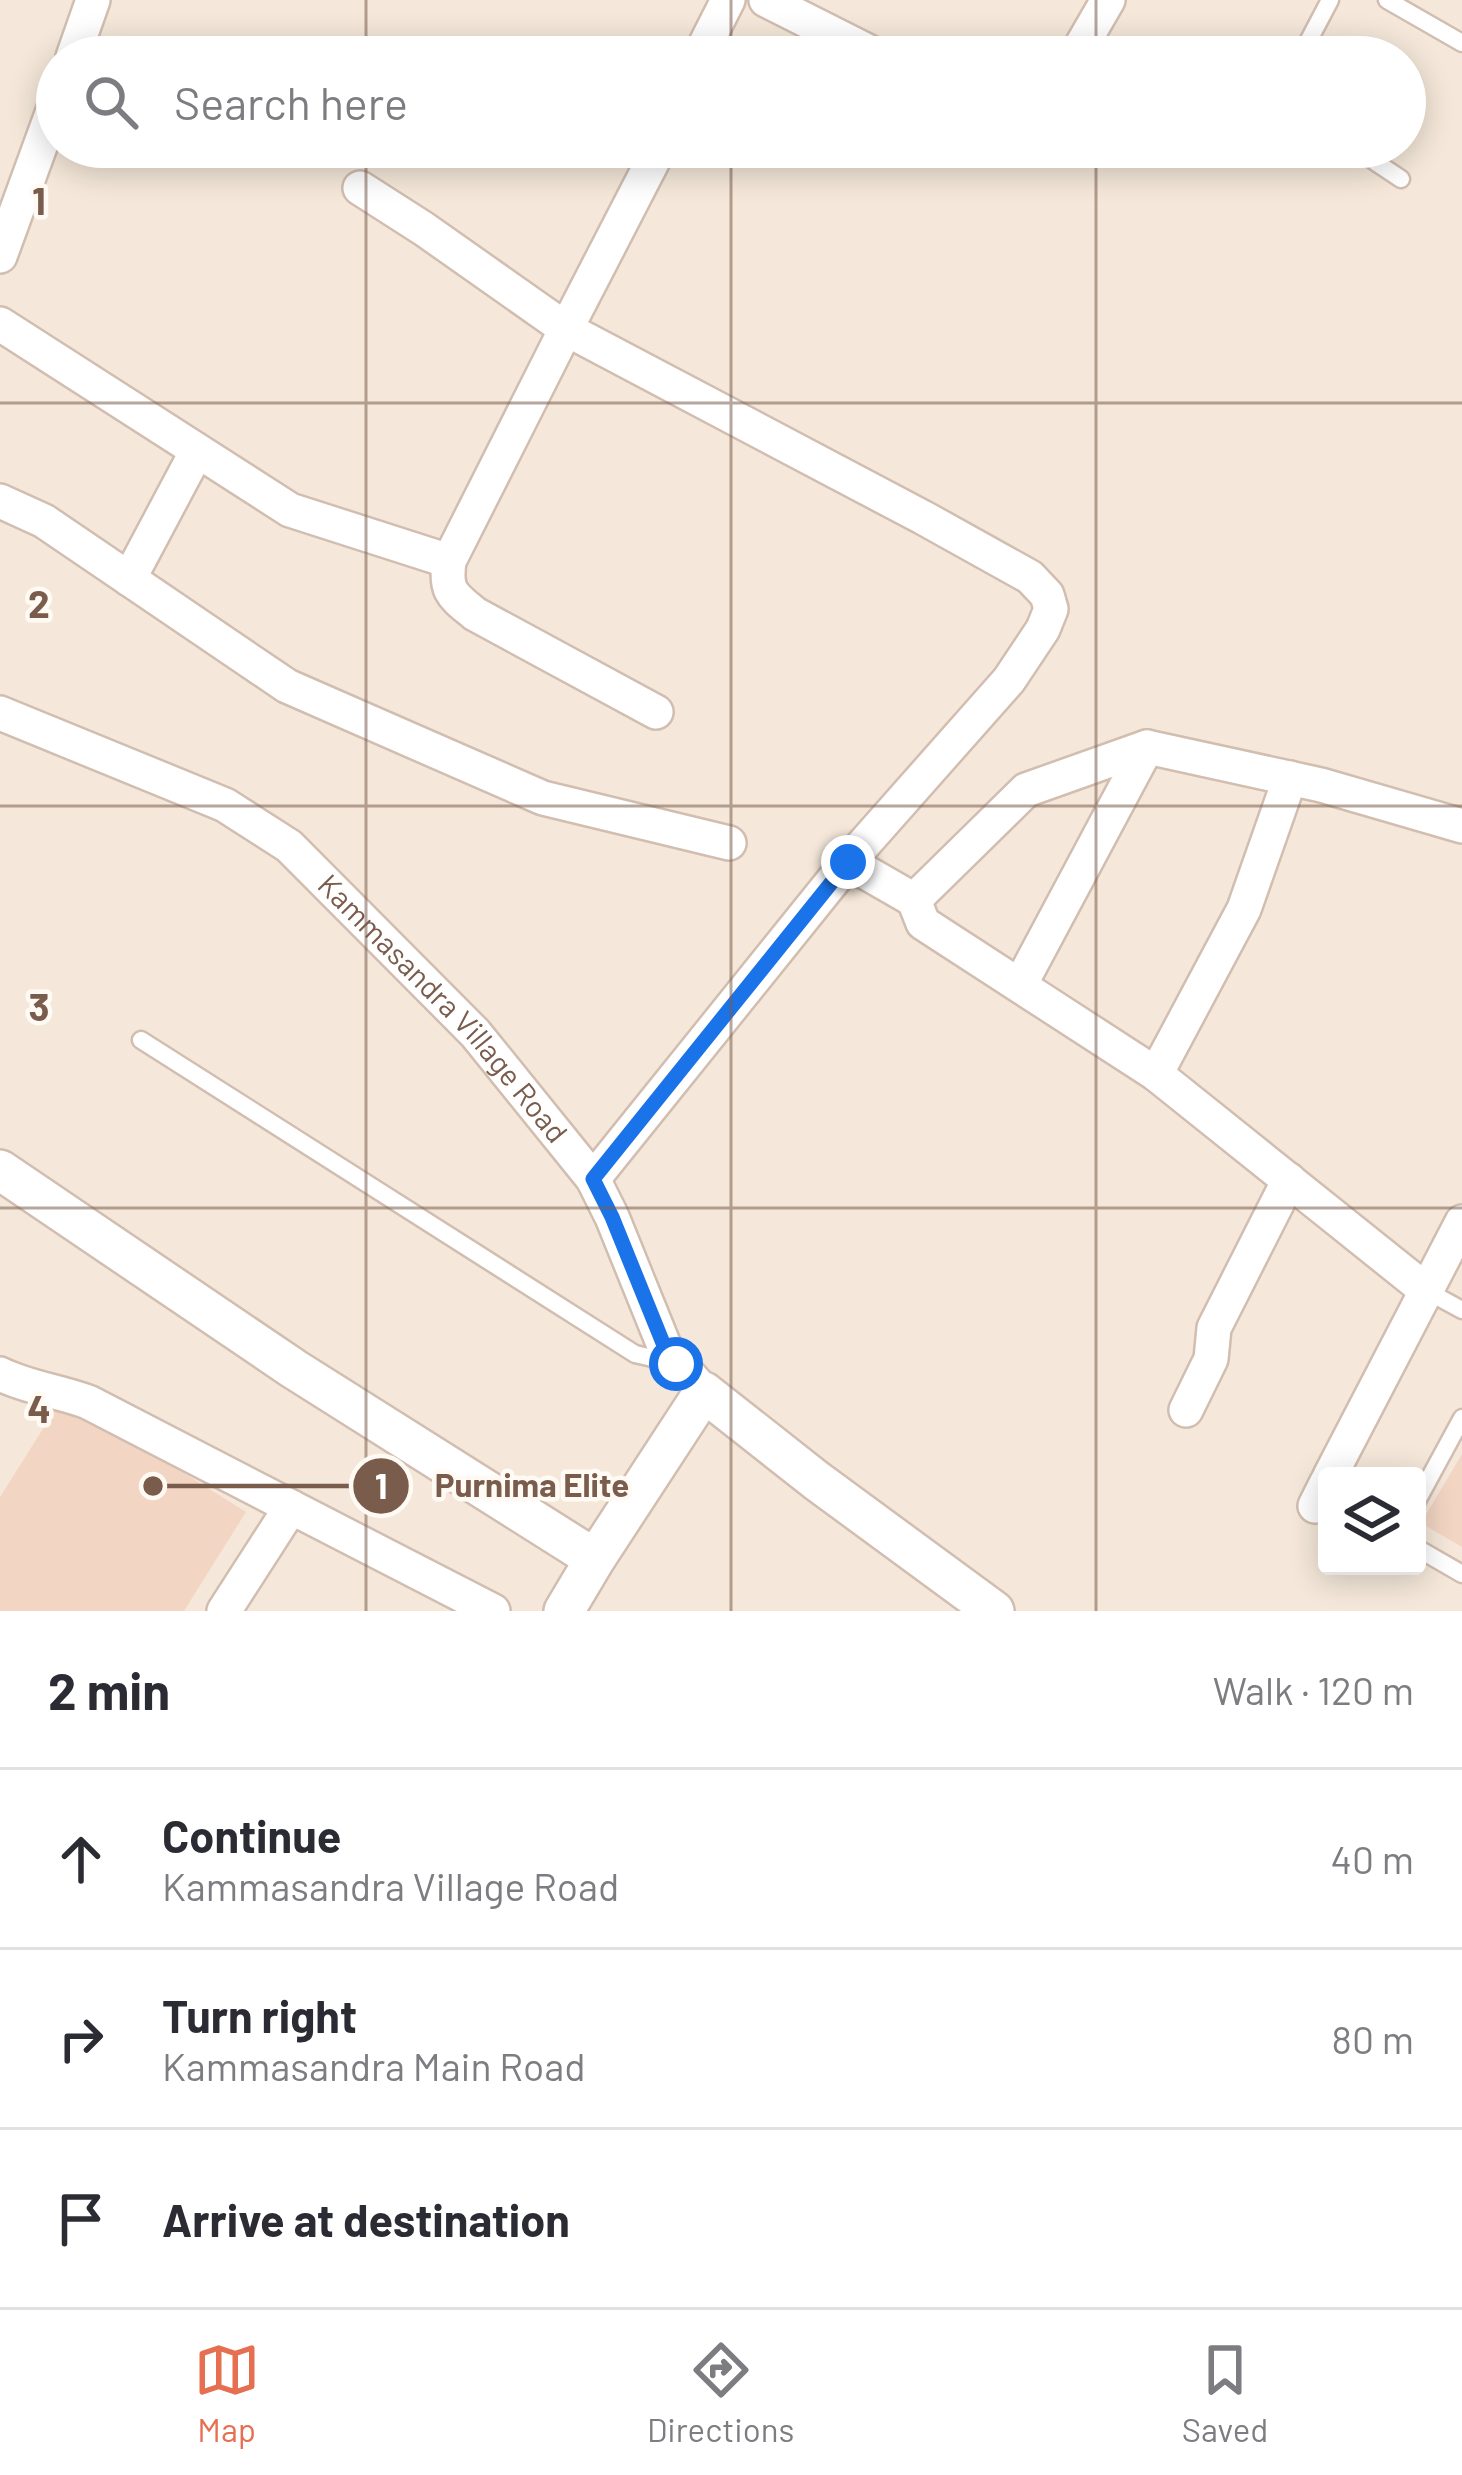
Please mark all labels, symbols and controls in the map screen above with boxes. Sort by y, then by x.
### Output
search box [36,36,1426,168]
icon: search [78,69,144,135]
text: Search here [174,75,408,129]
text: 1 [32,176,46,223]
text: 2 [28,579,50,626]
route end [821,835,875,889]
street label: Kammasandra Village Road [311,866,576,1149]
text: 3 [28,982,50,1029]
route start [649,1337,703,1391]
text: 4 [27,1384,51,1431]
callout: Purnima Elite [351,1451,653,1520]
text: 1 [375,1463,387,1506]
text: Purnima Elite [435,1464,629,1504]
map controls [1318,1467,1426,1575]
button: layers [1318,1467,1426,1575]
text: 2 min [48,1659,170,1720]
text: Walk · 120 m [1213,1666,1414,1713]
text: Continue [162,1808,341,1862]
icon: ahead [48,1826,114,1892]
text: 40 m [1330,1835,1414,1882]
text: Kammasandra Village Road [162,1862,619,1909]
text: Turn right [162,1988,357,2042]
icon: right [48,2006,114,2072]
text: 80 m [1332,2015,1414,2062]
text: Kammasandra Main Road [162,2042,586,2089]
icon: arrive [48,2186,114,2252]
text: Arrive at destination [162,2192,570,2246]
tab: Map [194,2337,260,2449]
tab: Directions [647,2337,794,2449]
tab: Saved [1182,2337,1268,2449]

